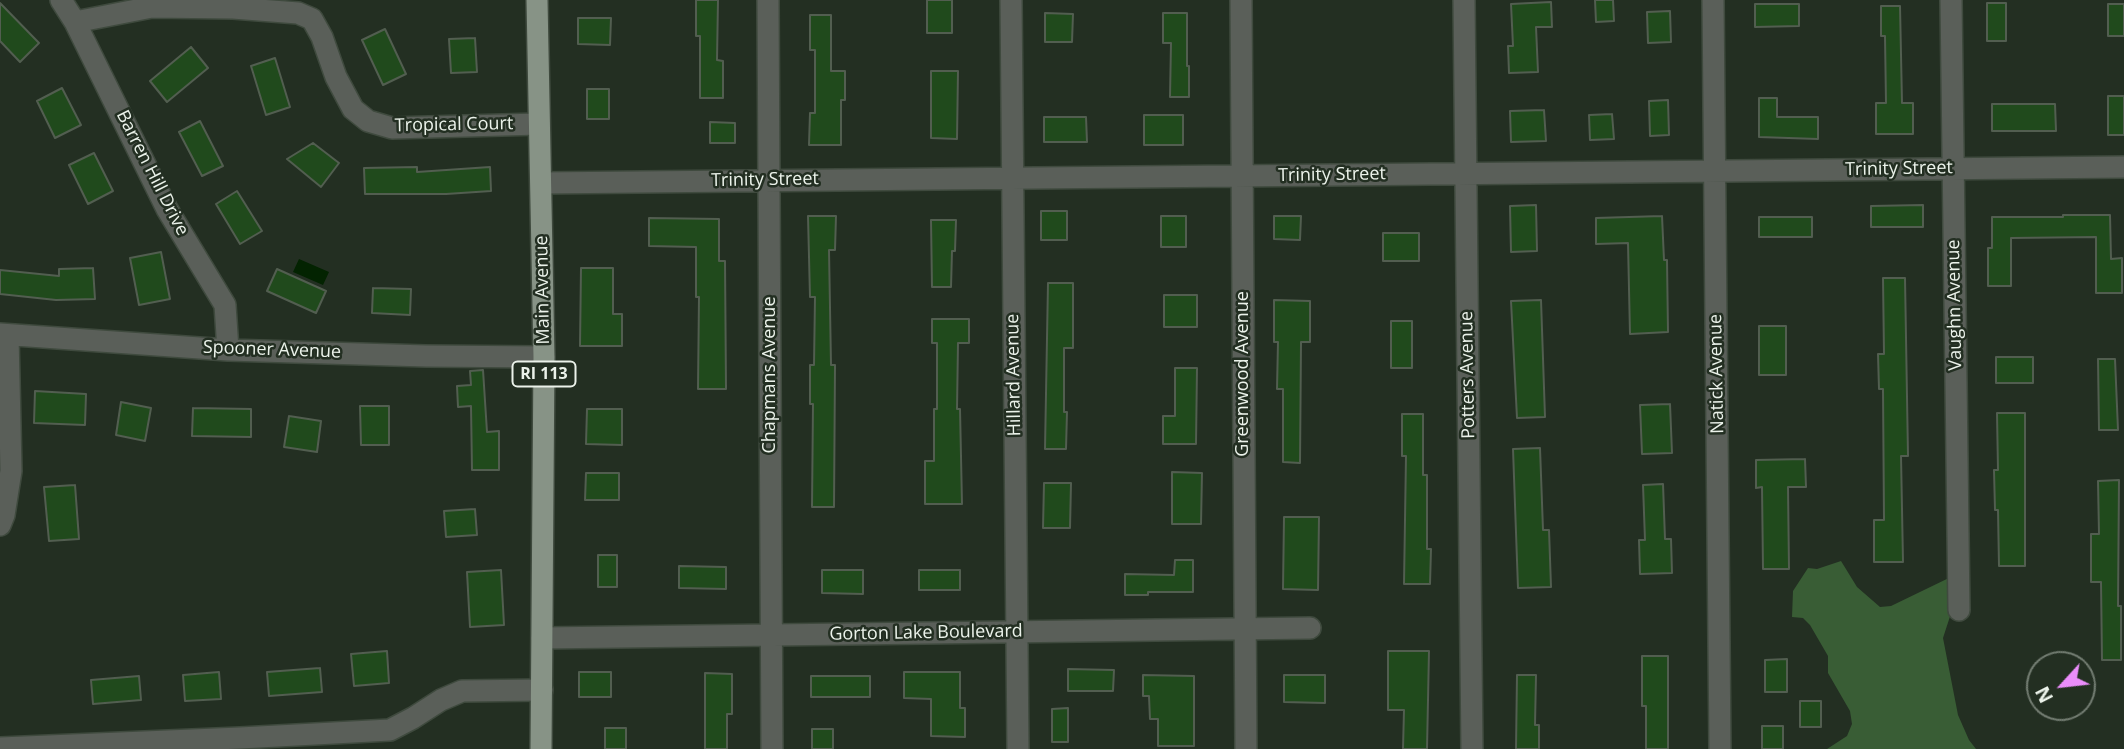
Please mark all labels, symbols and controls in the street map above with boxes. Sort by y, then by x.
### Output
street label: Barren Hill Drive [111,107,193,239]
street label: Tropical Court [395,113,513,137]
street label: Trinity Street [1845,157,1953,181]
street label: Trinity Street [1278,163,1386,187]
street label: Trinity Street [711,168,819,192]
street label: Main Avenue [531,235,555,345]
street label: Vaughn Avenue [1943,239,1967,371]
street label: Greenwood Avenue [1232,291,1254,457]
street label: Chapmans Avenue [759,296,781,454]
street label: Potters Avenue [1456,311,1480,439]
street label: Hillard Avenue [1002,314,1026,436]
street label: Natick Avenue [1705,314,1729,434]
street label: Spooner Avenue [202,337,342,363]
road number: RI 113 [512,362,576,386]
street label: Gorton Lake Boulevard [829,621,1023,645]
north arrow [2026,651,2096,721]
text: N [2029,682,2059,707]

